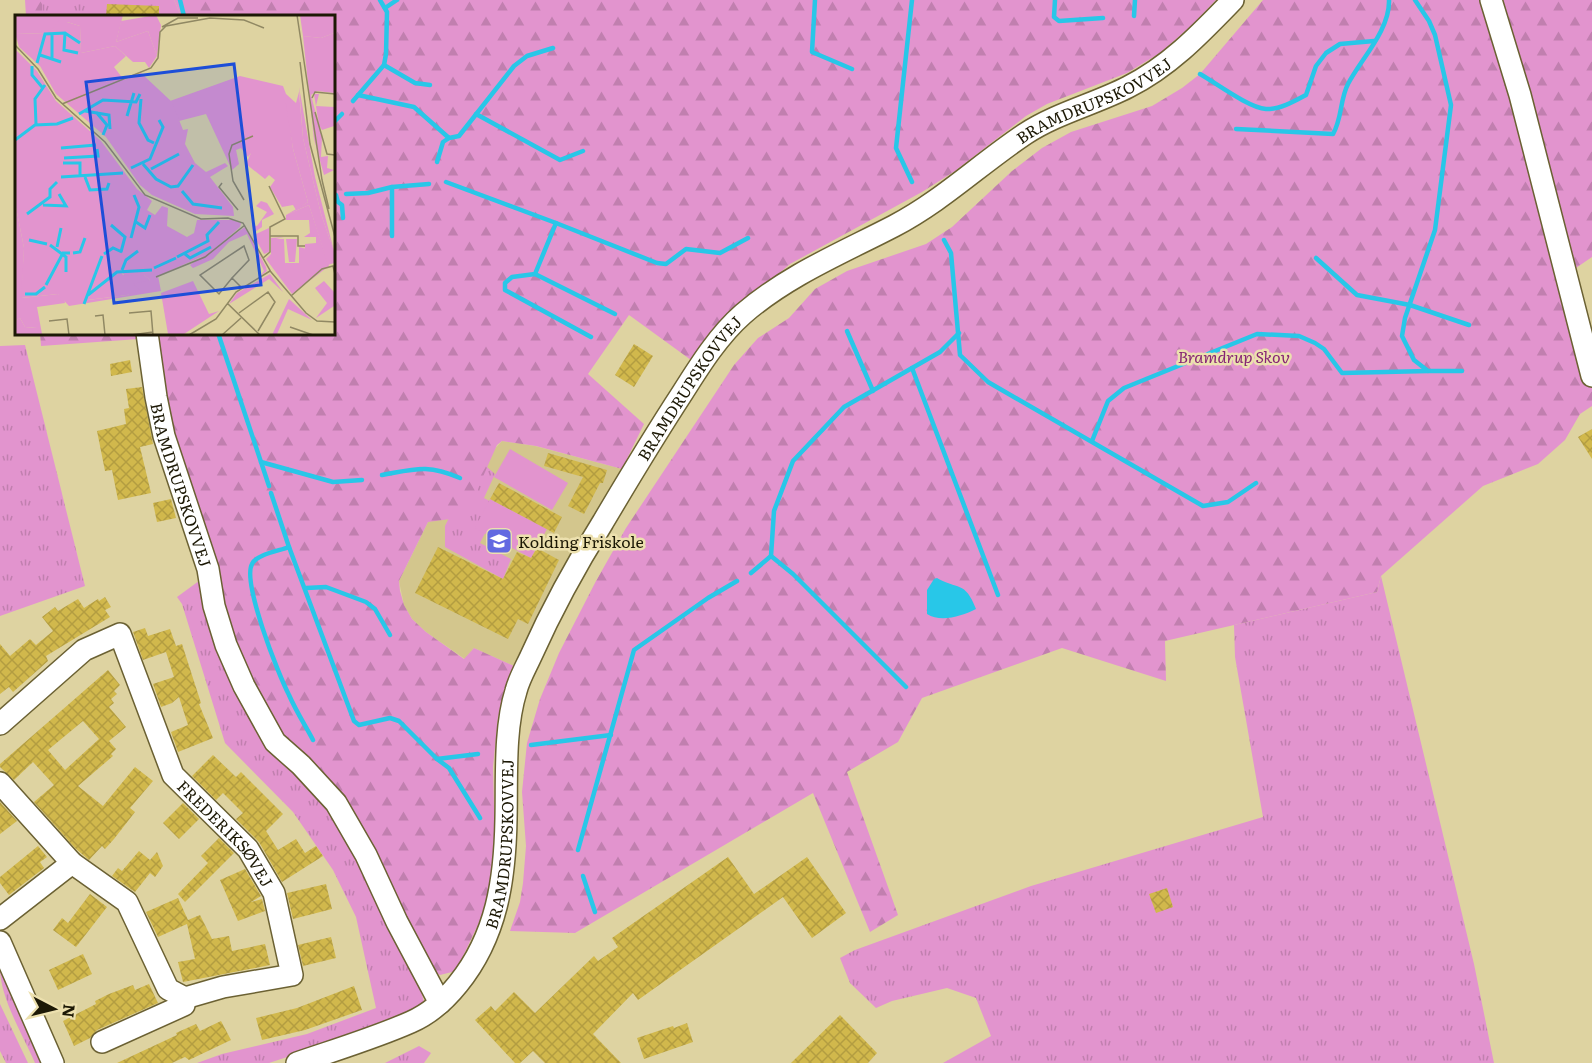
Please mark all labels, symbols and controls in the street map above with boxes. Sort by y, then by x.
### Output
inset map [15,15,334,334]
street label: BRAMDRUPSKOVVEJ [1011,51,1176,149]
street label: BRAMDRUPSKOVVEJ [631,310,747,465]
park label: Bramdrup Skov [1178,344,1290,368]
street label: BRAMDRUPSKOVVEJ [145,400,218,570]
school or university icon: Kolding Friskole [484,526,514,556]
place label: Kolding Friskole [518,529,644,553]
street label: BRAMDRUPSKOVVEJ [478,759,519,932]
street label: FREDERIKSØVEJ [172,774,280,891]
north arrow [24,979,84,1039]
text: N [57,1003,83,1019]

